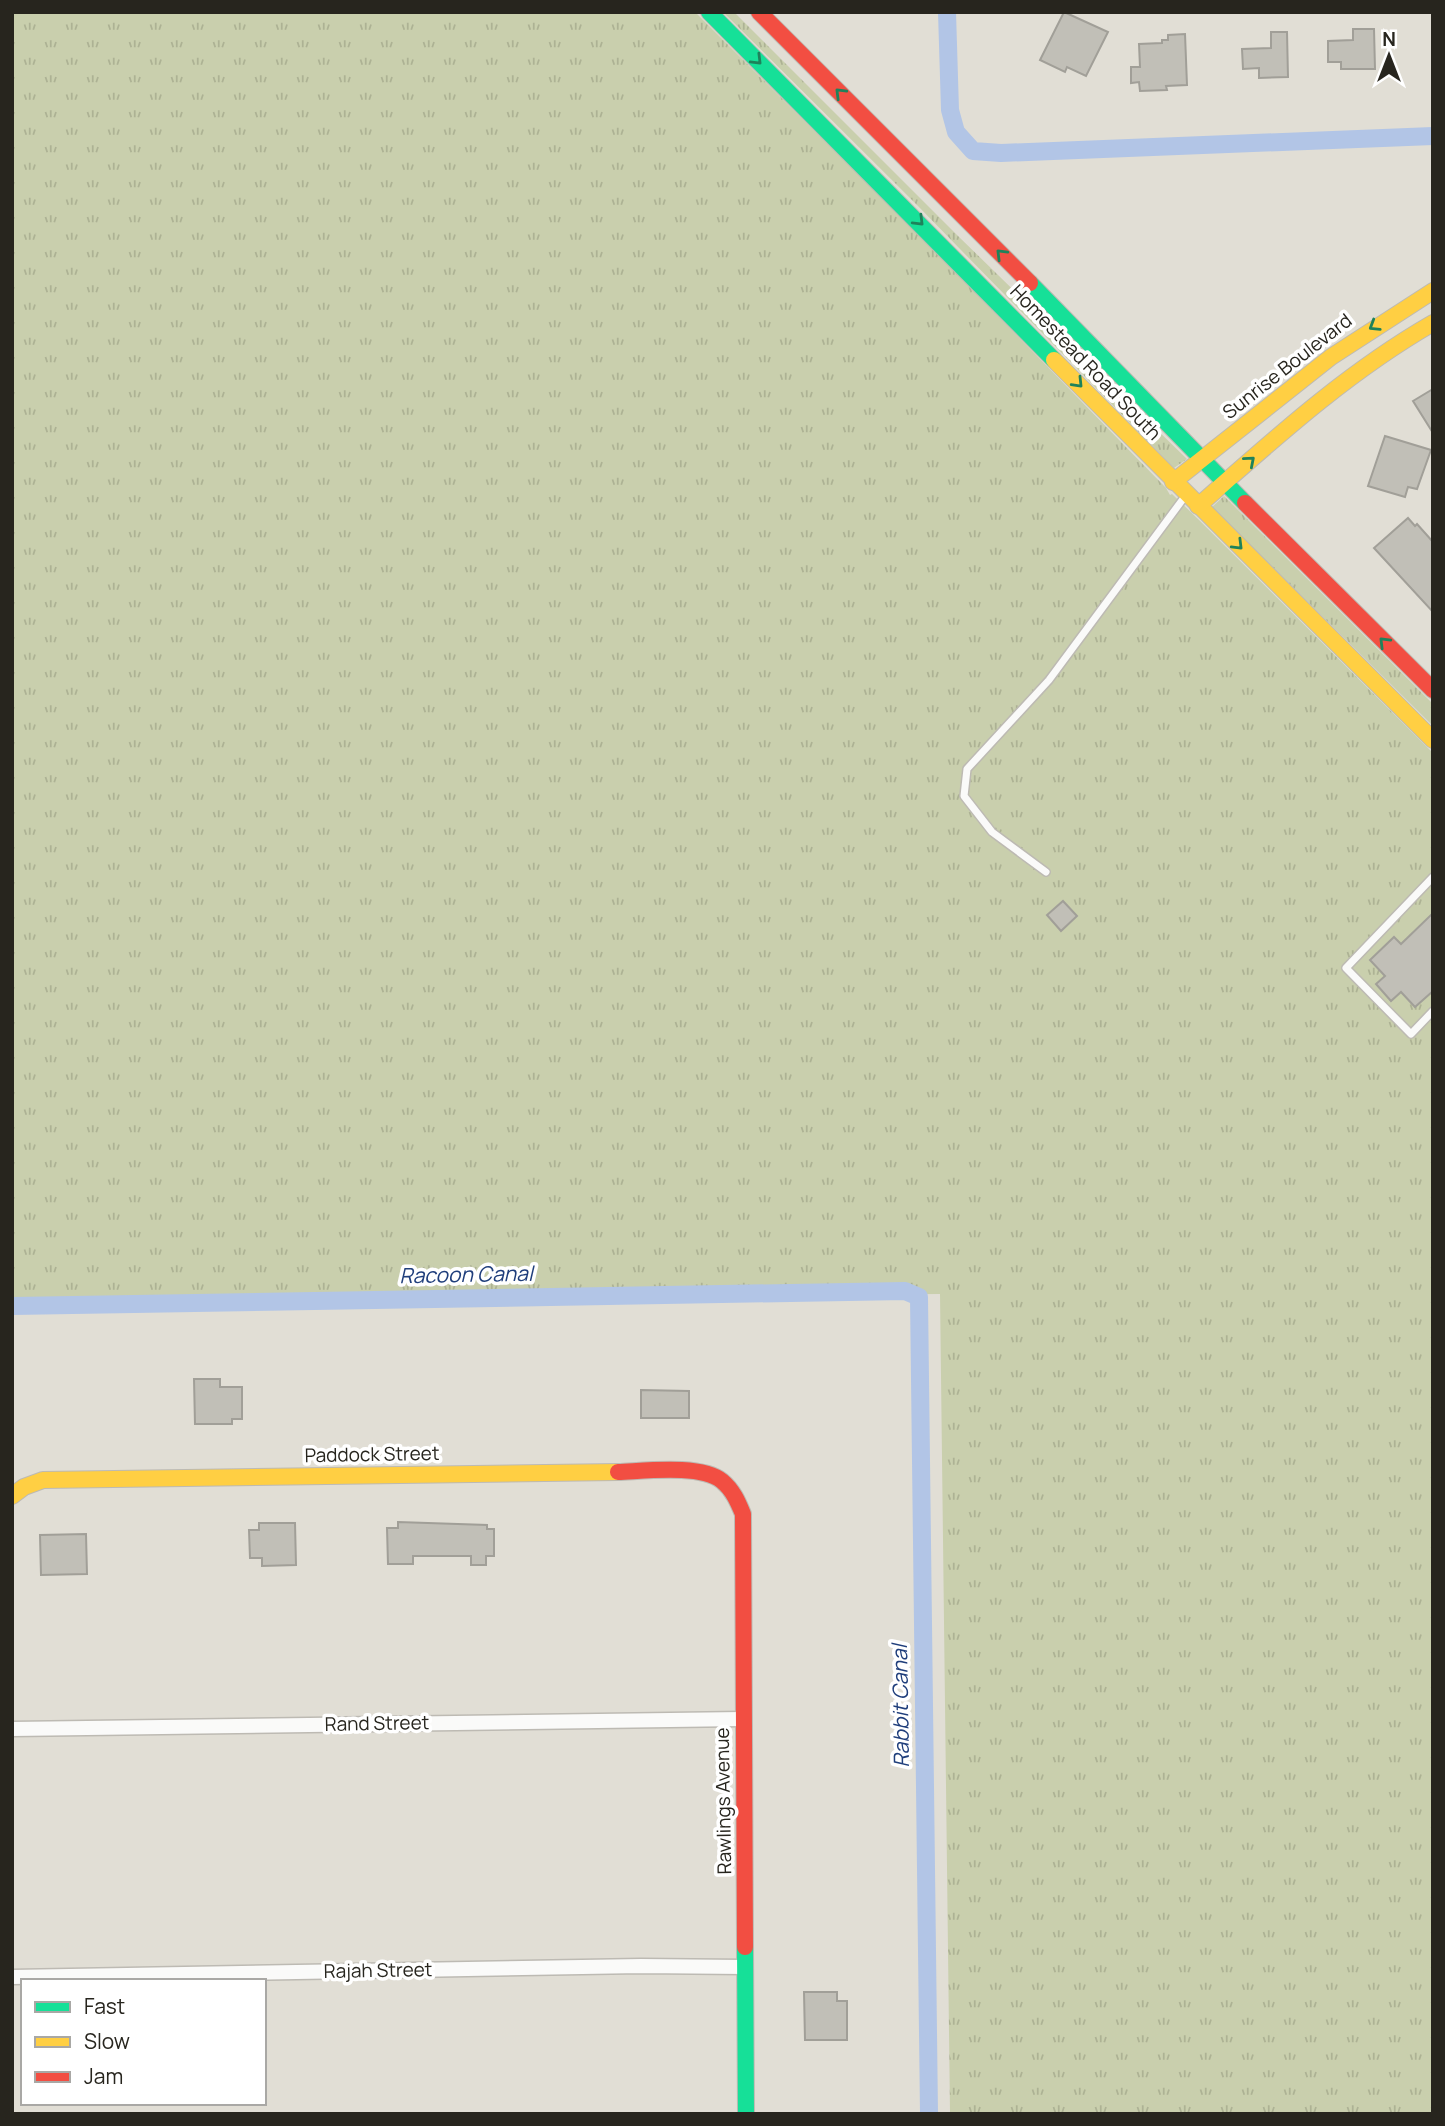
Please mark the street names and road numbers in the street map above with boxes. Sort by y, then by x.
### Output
street label: Homestead Road South [1005,278,1167,446]
street label: Sunrise Boulevard [1217,307,1357,425]
street label: Paddock Street [304,1440,440,1468]
street label: Rand Street [324,1709,430,1737]
street label: Rawlings Avenue [709,1727,737,1875]
street label: Rajah Street [323,1956,433,1984]

